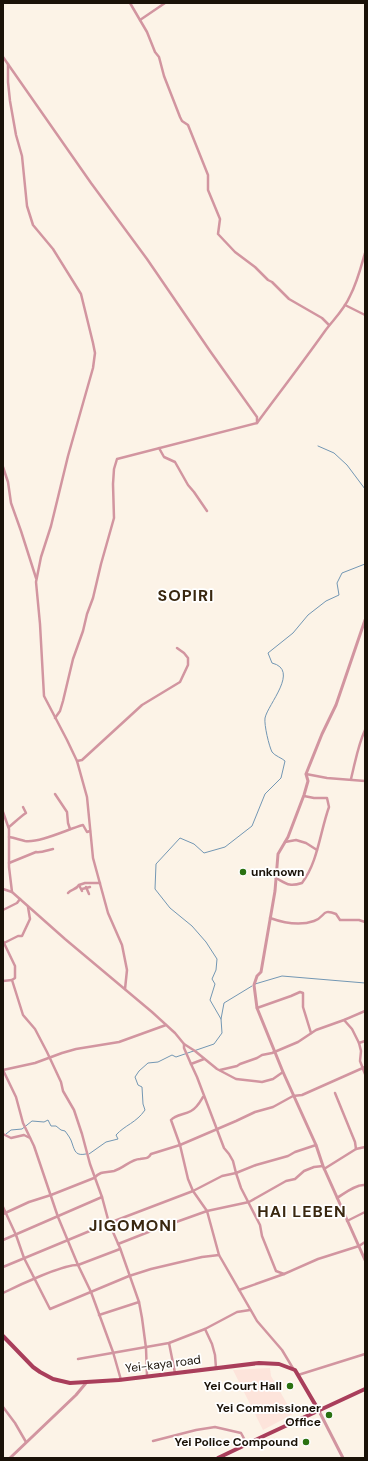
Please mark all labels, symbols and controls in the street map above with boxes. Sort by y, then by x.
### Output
district label: SOPIRI [158,585,214,606]
place label: unknown [251,864,305,880]
marker: unknown [238,867,248,877]
district label: HAI LEBEN [257,1201,347,1222]
district label: JIGOMONI [89,1215,177,1236]
street label: Yei-kaya road [124,1351,202,1377]
place label: Yei Court Hall [204,1378,282,1394]
marker: Yei Court Hall [285,1381,295,1391]
place label: Yei Commissioner Office [216,1400,321,1430]
marker: Yei Commissioner Office [324,1410,334,1420]
place label: Yei Police Compound [175,1434,298,1450]
marker: Yei Police Compound [301,1437,311,1447]

